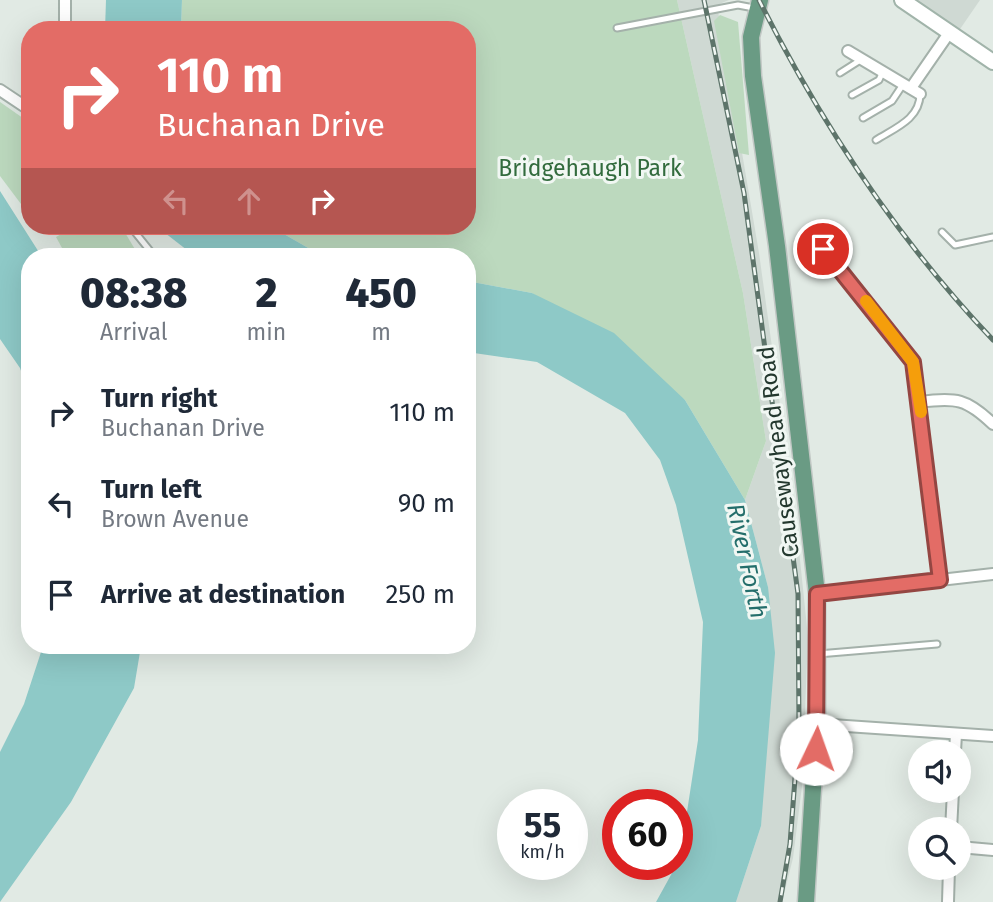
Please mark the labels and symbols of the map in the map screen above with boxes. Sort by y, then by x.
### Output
park label: Bridgehaugh Park [498,154,682,182]
pin [793,219,853,279]
street label: Causewayhead Road [751,345,805,559]
water label: River Forth [721,501,773,621]
position arrow [779,712,853,786]
speed limit sign: 60 [602,789,693,880]

